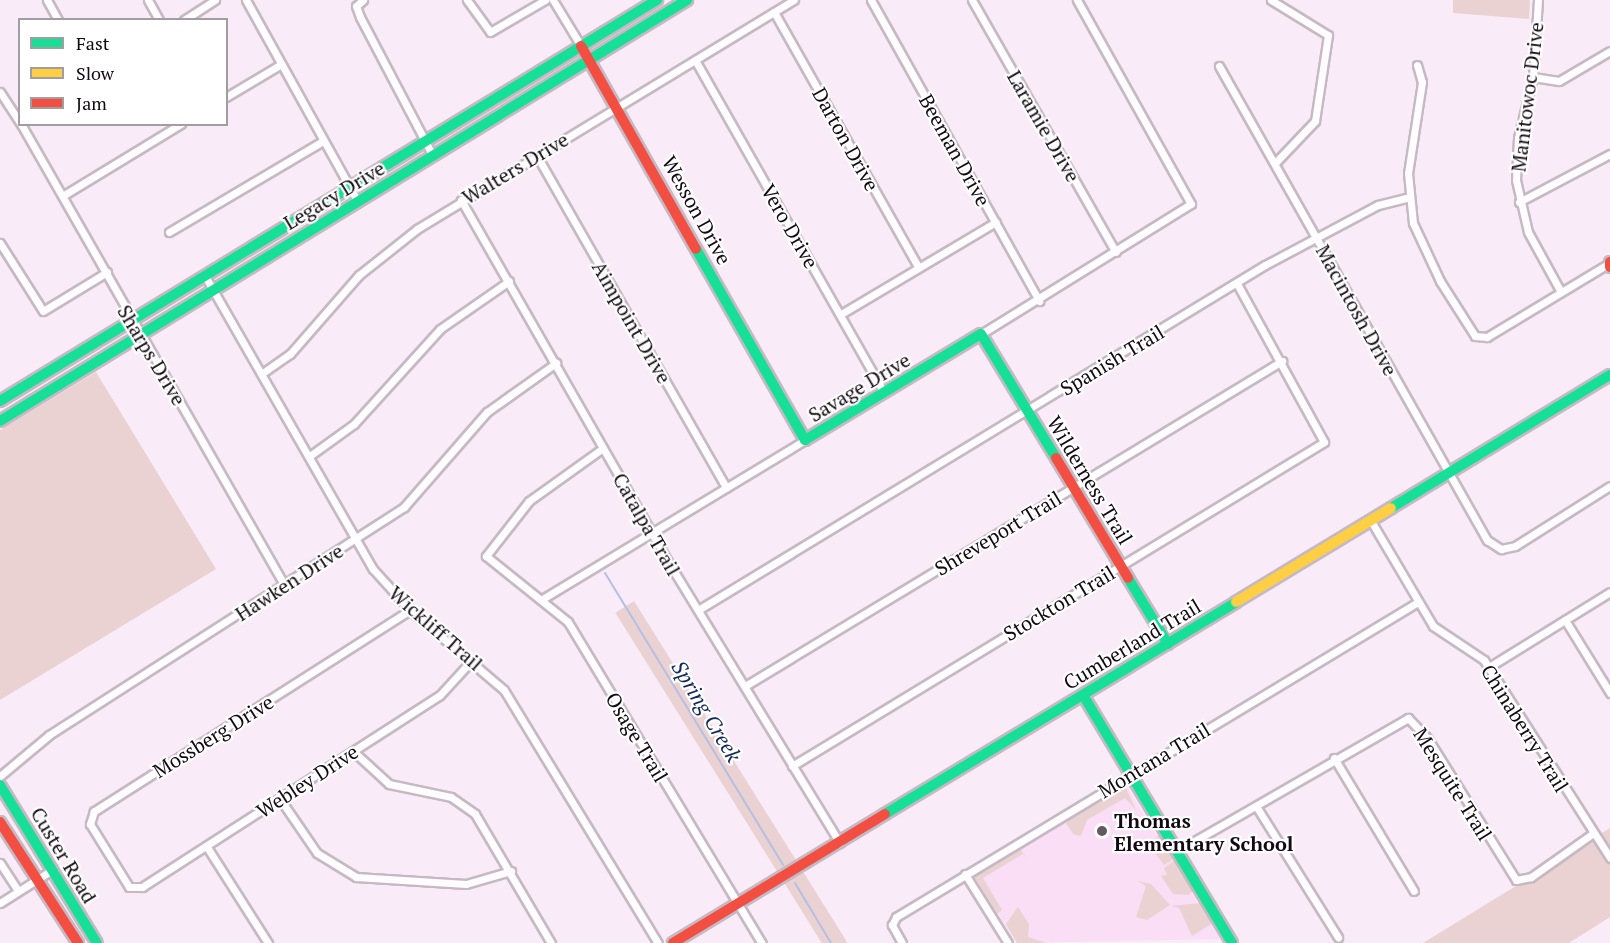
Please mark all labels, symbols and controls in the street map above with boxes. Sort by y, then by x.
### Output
legend [18,18,228,126]
street label: Manitowoc Drive [1506,21,1548,173]
text: Fast [76,31,109,55]
text: Slow [76,61,114,85]
street label: Laramie Drive [1002,66,1086,186]
street label: Darton Drive [808,83,884,195]
street label: Beeman Drive [914,90,996,210]
text: Jam [76,91,107,115]
street label: Walters Drive [457,127,573,209]
street label: Wesson Drive [657,152,737,268]
street label: Legacy Drive [279,155,389,235]
street label: Vero Drive [756,180,824,272]
street label: Macintosh Drive [1311,240,1403,380]
street label: Aimpoint Drive [587,257,677,387]
street label: Sharps Drive [113,300,191,410]
street label: Spanish Trail [1056,320,1168,400]
street label: Savage Drive [804,347,914,427]
street label: Wilderness Trail [1042,412,1138,548]
street label: Catalpa Trail [608,468,686,580]
street label: Shreveport Trail [930,486,1066,580]
street label: Hawken Drive [231,538,347,626]
street label: Stockton Trail [999,560,1119,646]
street label: Wickliff Trail [384,581,488,675]
street label: Cumberland Trail [1059,594,1205,694]
water label: Spring Creek [667,656,747,766]
street label: Chinaberry Trail [1476,660,1574,796]
street label: Osage Trail [601,688,673,786]
street label: Mossberg Drive [148,689,278,783]
street label: Montana Trail [1094,717,1214,803]
street label: Mesquite Trail [1409,723,1497,845]
street label: Webley Drive [252,739,362,823]
street label: Custer Road [26,803,102,907]
place label: Thomas Elementary School [1114,808,1293,855]
marker: Thomas Elementary School [1095,824,1109,838]

